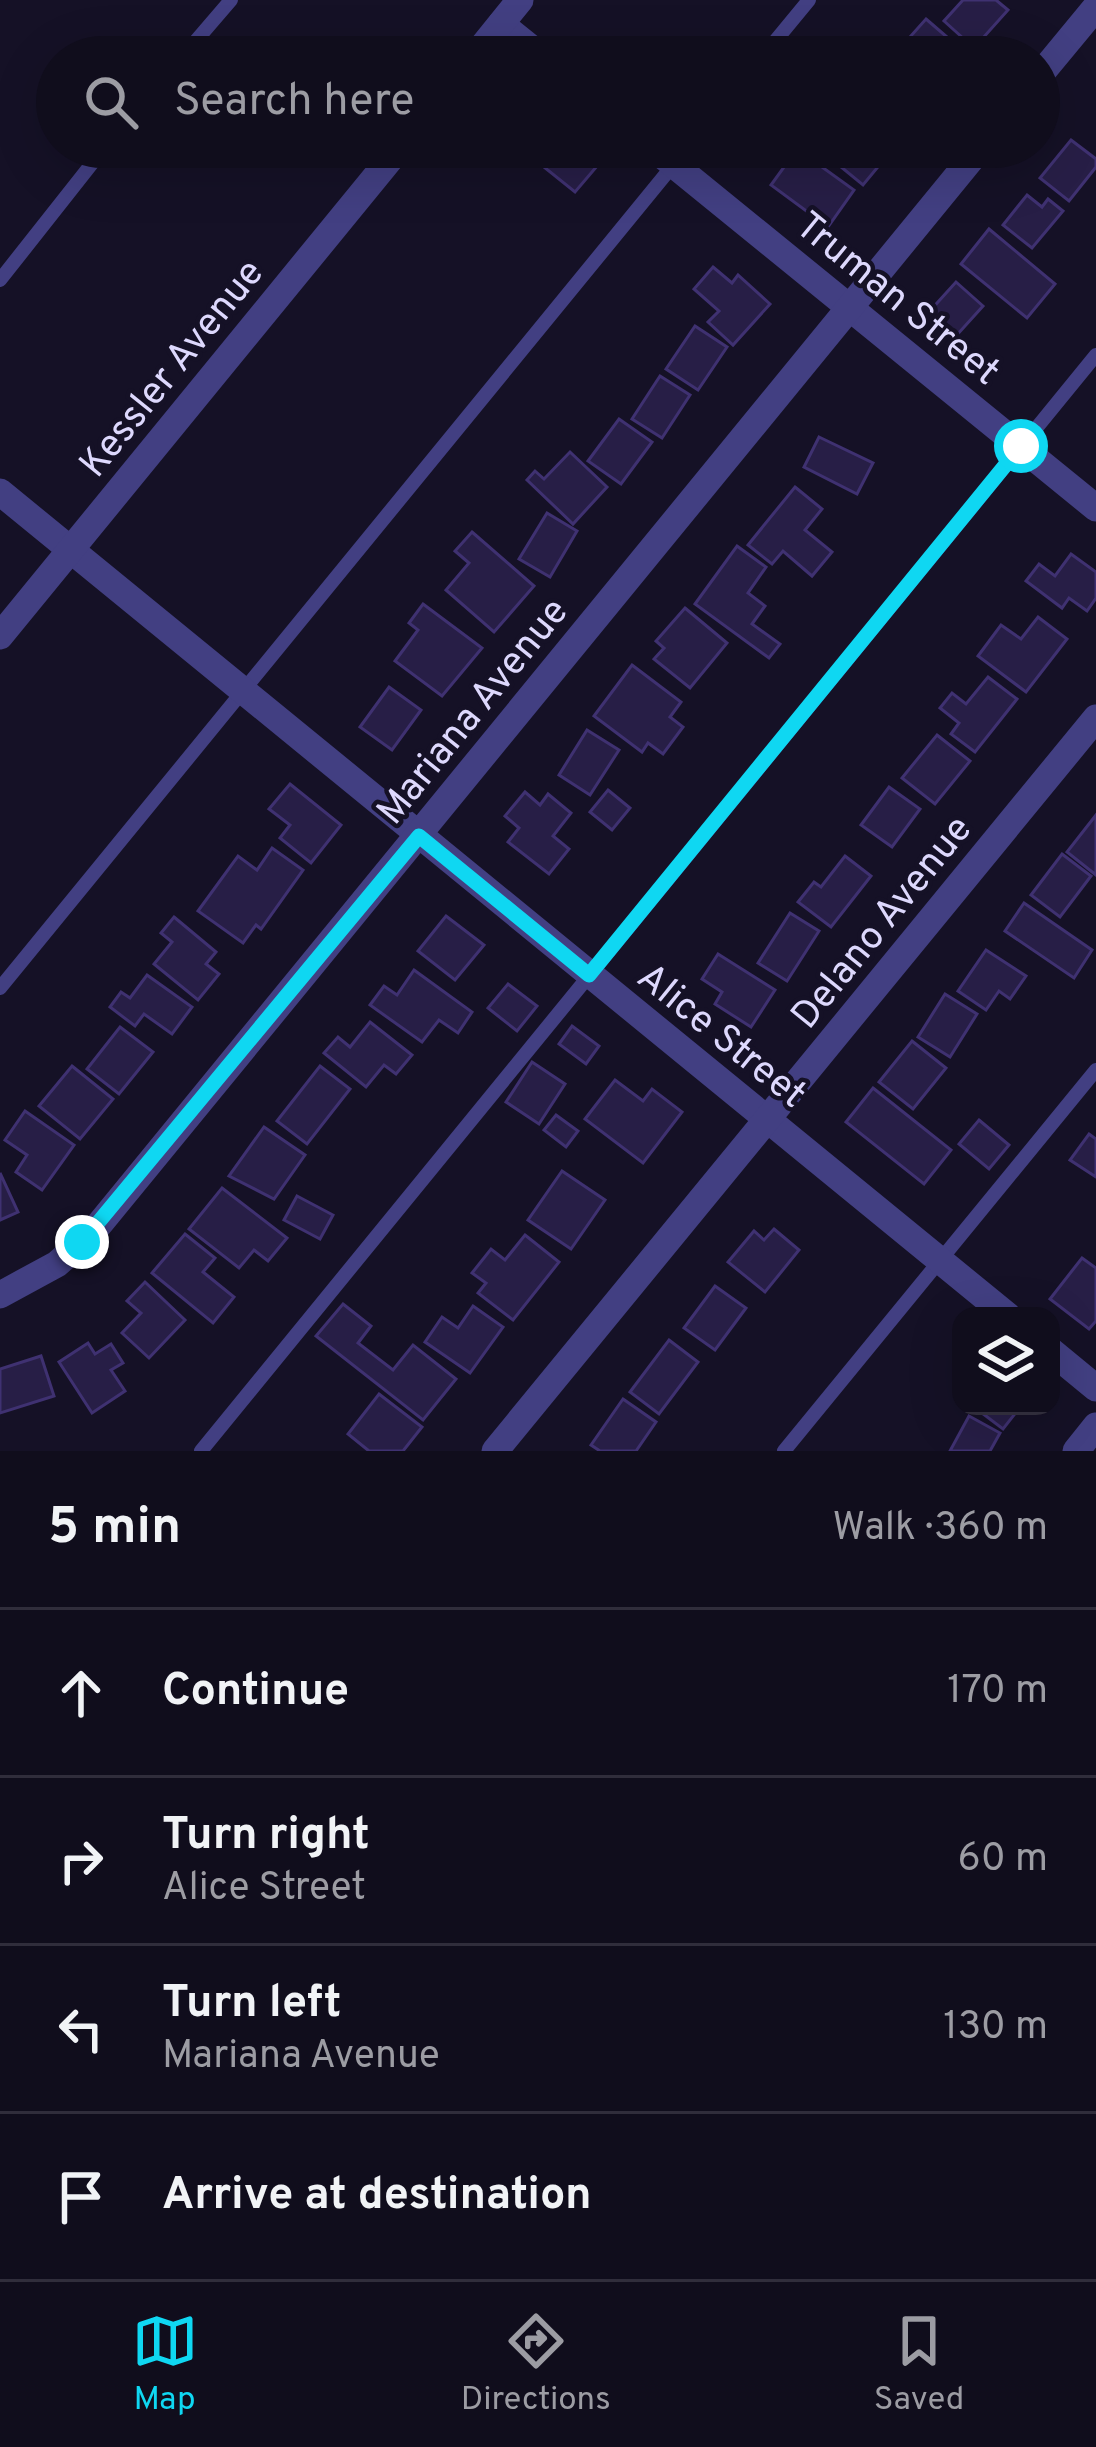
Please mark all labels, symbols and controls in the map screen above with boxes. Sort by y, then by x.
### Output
search box [36,36,1060,168]
icon: search [78,69,144,135]
text: Search here [174,74,414,131]
street label: Truman Street [784,203,1008,398]
street label: Kessler Avenue [71,251,276,489]
route start [994,419,1048,473]
street label: Mariana Avenue [368,589,581,836]
street label: Delano Avenue [782,807,985,1041]
street label: Alice Street [626,954,815,1121]
route end [55,1215,109,1269]
map controls [952,1307,1060,1415]
button: layers [952,1307,1060,1415]
text: 5 min [48,1497,181,1562]
text: Walk · 360 m [832,1505,1048,1554]
icon: ahead [48,1660,114,1726]
text: Continue [162,1664,349,1721]
text: 170 m [947,1668,1048,1717]
text: Turn right [162,1808,370,1865]
icon: right [48,1828,114,1894]
text: 60 m [957,1836,1048,1885]
text: Alice Street [162,1865,366,1914]
text: Turn left [162,1976,341,2033]
icon: left [48,1996,114,2062]
text: 130 m [943,2004,1048,2053]
text: Mariana Avenue [162,2033,440,2082]
icon: arrive [48,2164,114,2230]
text: Arrive at destination [162,2168,592,2225]
tab: Map [132,2308,198,2422]
tab: Directions [461,2308,611,2422]
tab: Saved [874,2308,964,2422]

